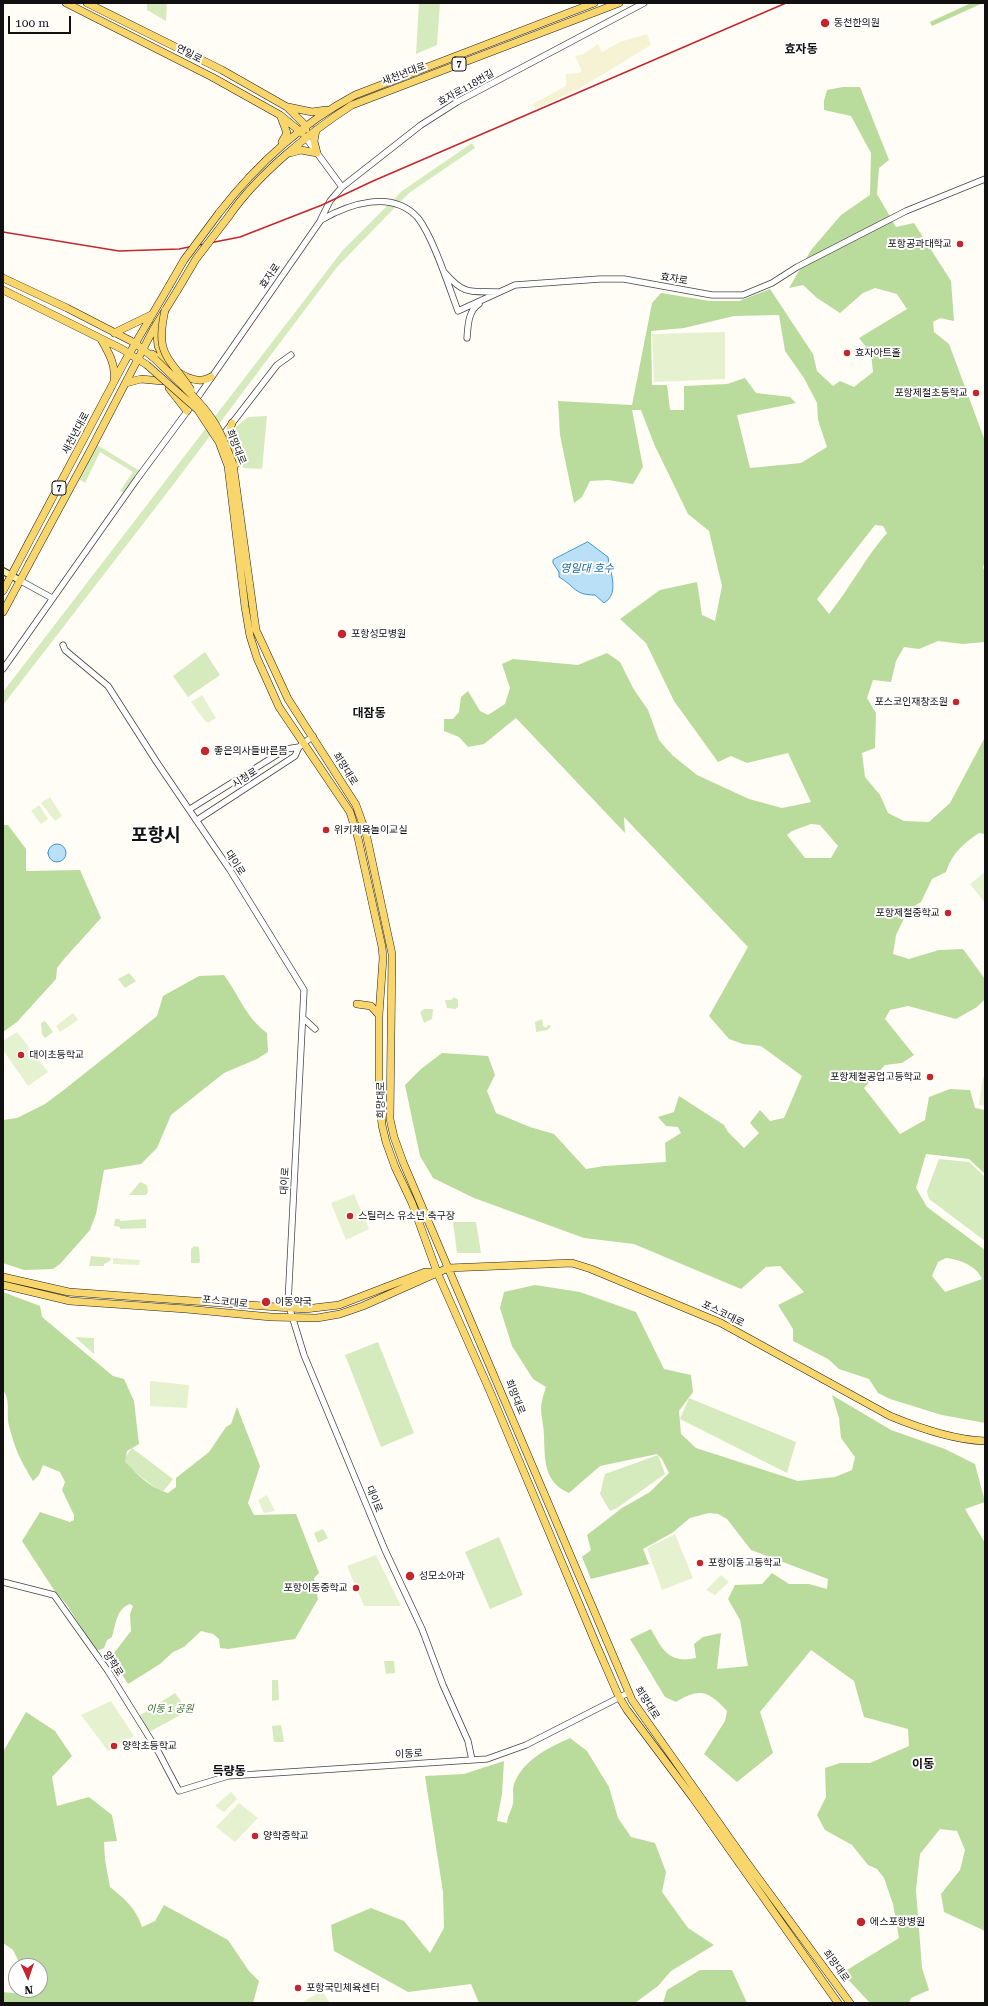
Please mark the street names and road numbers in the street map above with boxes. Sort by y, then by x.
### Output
street label: 연일로 [174,42,204,66]
road number: 7 [452,57,466,71]
street label: 새천년대로 [380,60,428,88]
street label: 효자로118번길 [436,68,496,108]
street label: 효자로 [257,261,283,291]
street label: 효자로 [659,271,689,287]
street label: 새천년대로 [60,410,92,456]
street label: 희망대로 [224,428,248,466]
road number: 7 [52,481,66,495]
street label: 희망대로 [330,750,360,788]
street label: 시청로 [230,765,260,791]
street label: 대이로 [222,848,248,878]
street label: 희망대로 [375,1082,387,1118]
street label: 대이로 [278,1167,292,1195]
street label: 포스코대로 [201,1294,249,1310]
street label: 포스코대로 [700,1299,746,1329]
street label: 희망대로 [503,1378,527,1416]
street label: 대이로 [363,1484,385,1514]
street label: 양학로 [100,1649,126,1679]
street label: 희망대로 [632,1684,662,1722]
street label: 이동로 [395,1747,423,1761]
street label: 희망대로 [820,1948,852,1984]

